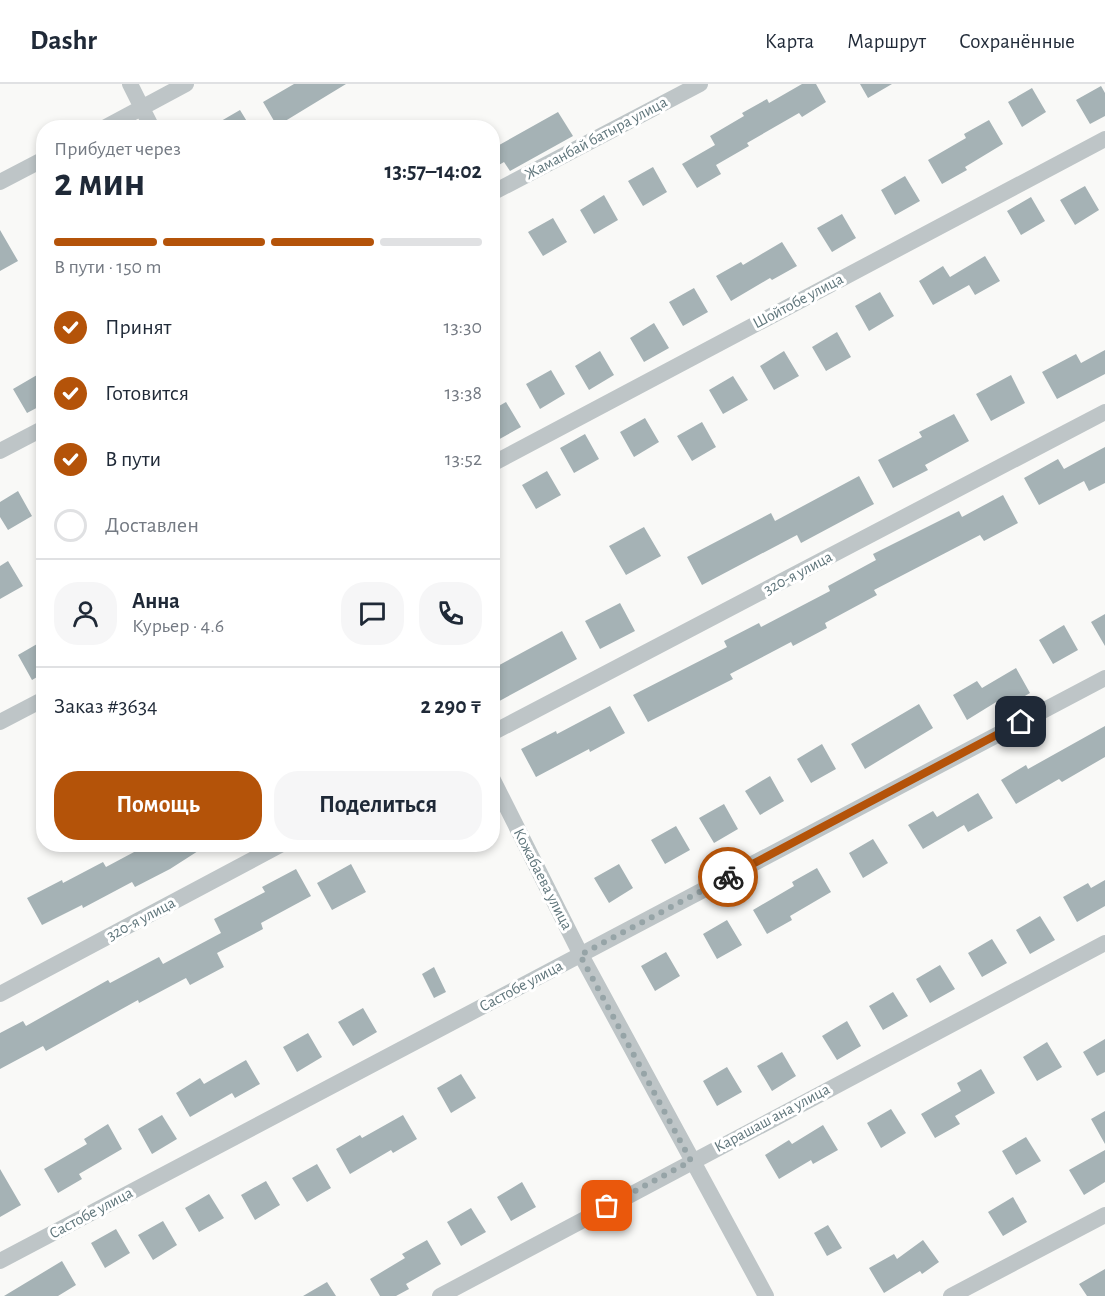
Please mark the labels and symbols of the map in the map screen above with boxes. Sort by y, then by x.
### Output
street label: Жаманбай батыра улица [522,94,670,183]
street label: Шойтобе улица [750,270,846,332]
street label: 320-я улица [761,548,835,599]
pin [995,696,1046,747]
street label: Кожабаева улица [510,826,575,933]
courier [698,847,758,907]
street label: 320-я улица [104,894,178,945]
street label: Састобе улица [477,957,566,1016]
street label: Карашаш ана улица [712,1081,833,1156]
pin [581,1180,632,1231]
street label: Састобе улица [47,1184,136,1243]

